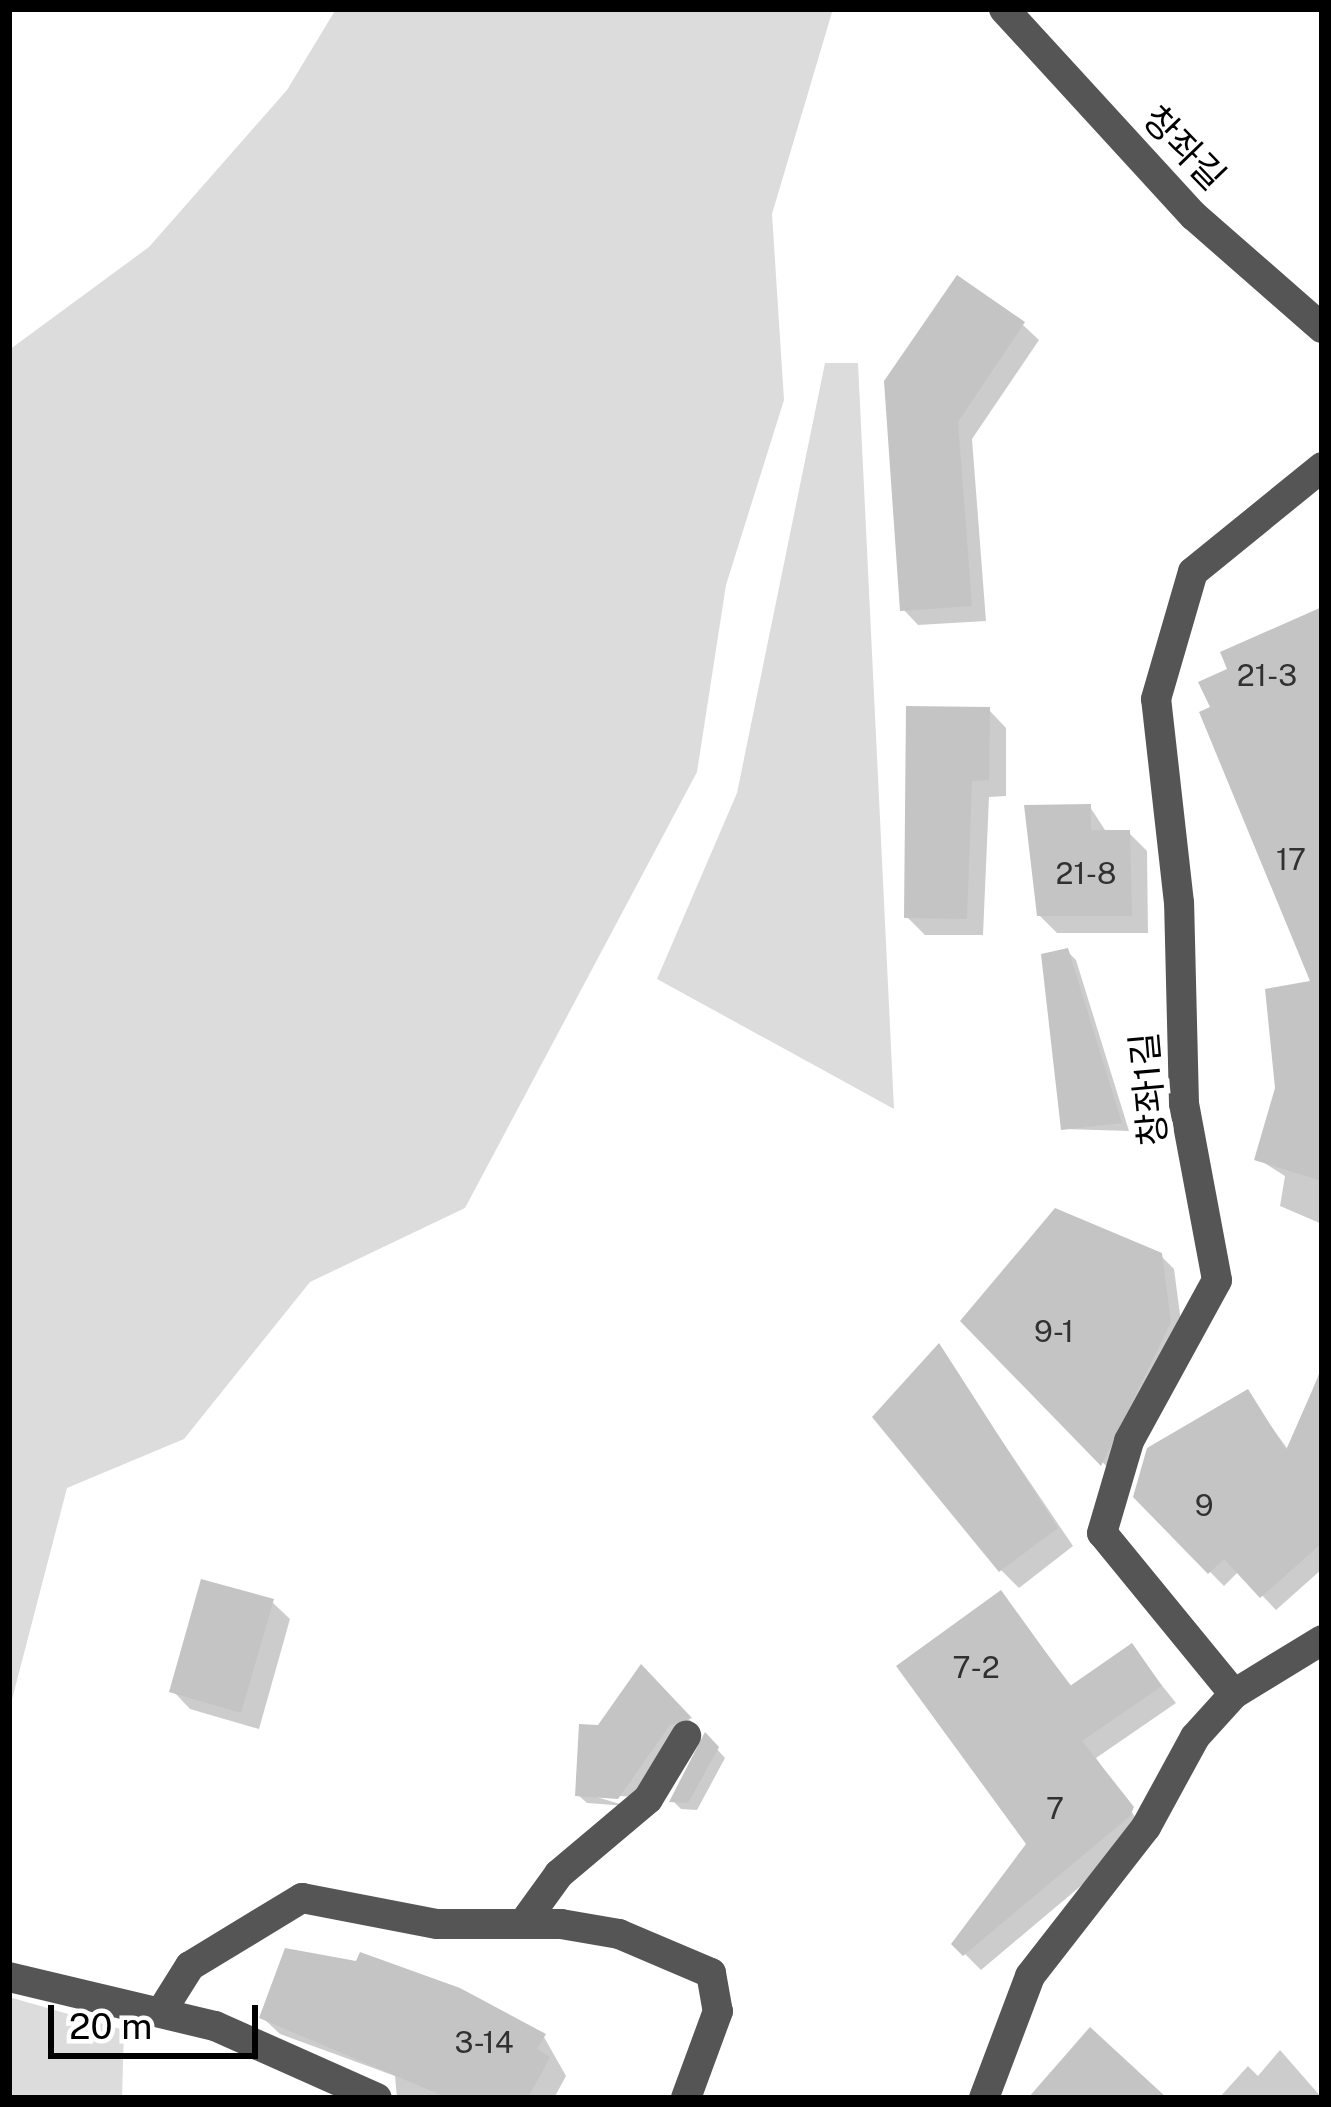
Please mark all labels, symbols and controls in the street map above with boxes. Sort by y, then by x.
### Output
street label: 창좌길 [1134,97,1234,199]
house number: 21-3 [1237,657,1297,693]
house number: 17 [1276,841,1306,877]
house number: 21-8 [1056,855,1116,891]
street label: 창좌1길 [1123,1030,1175,1148]
house number: 9-1 [1034,1313,1074,1349]
house number: 9 [1195,1487,1213,1523]
house number: 7-2 [952,1649,1000,1685]
house number: 7 [1046,1790,1064,1826]
scale bar [54,1981,264,2055]
text: 20 m [69,2005,152,2047]
house number: 3-14 [454,2024,514,2060]

